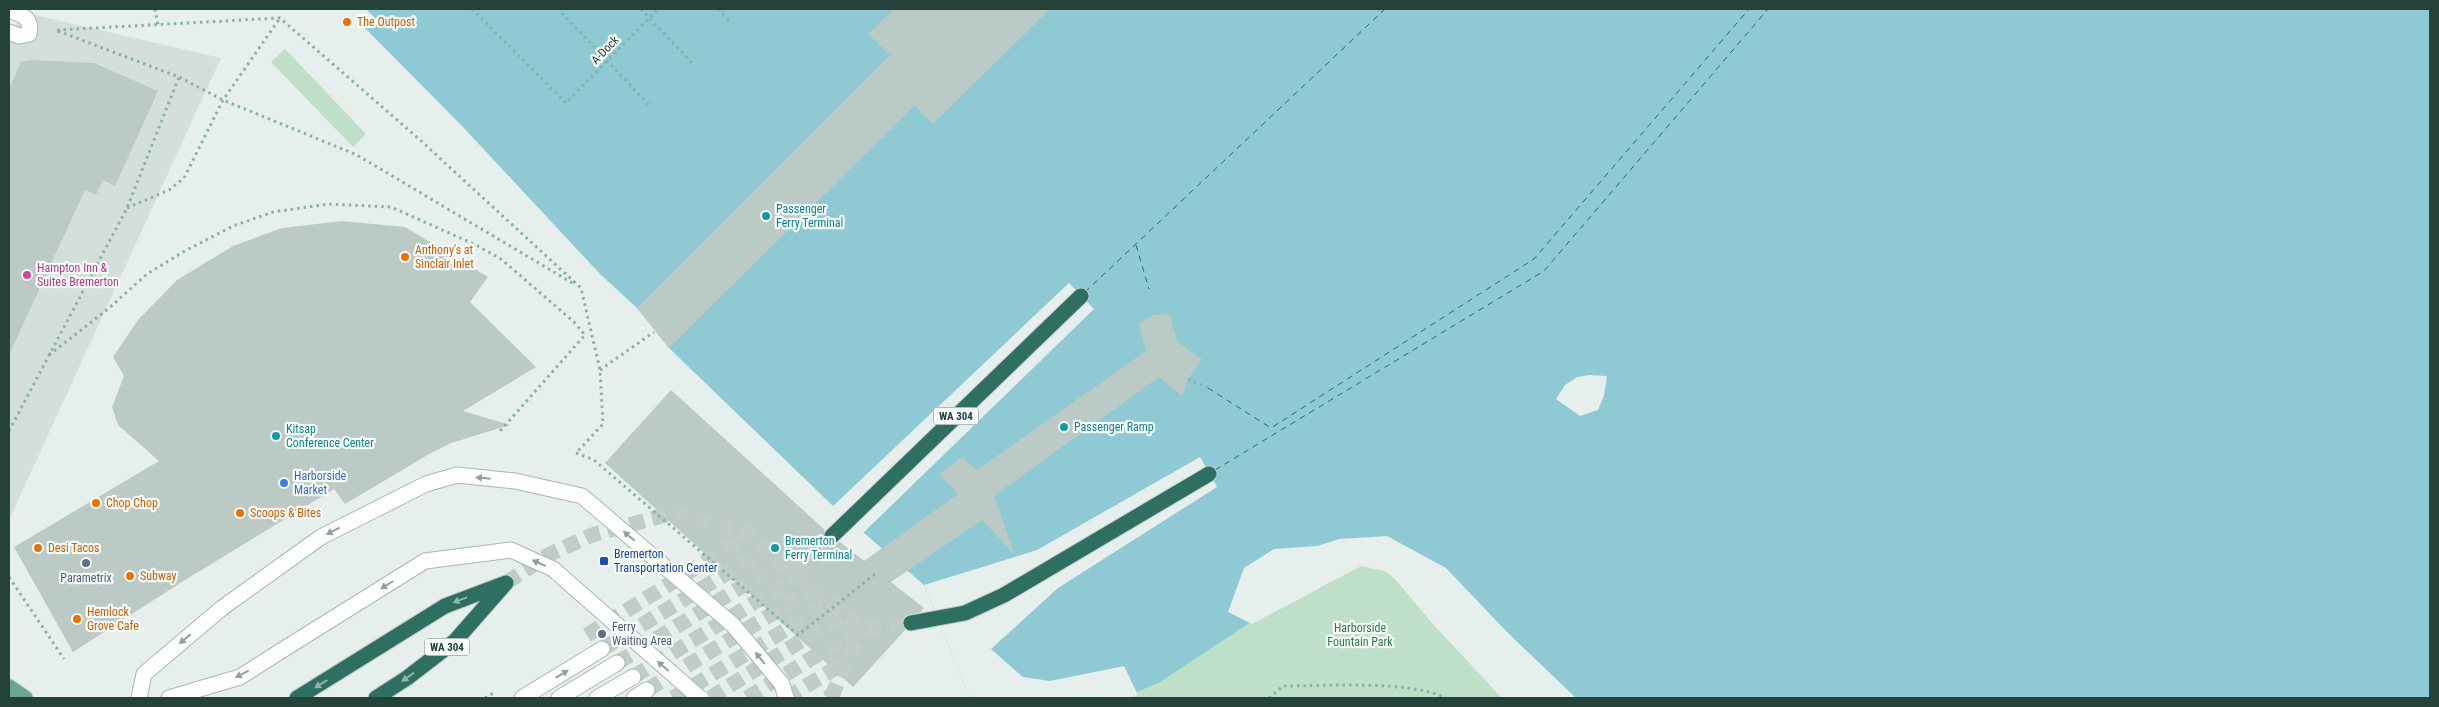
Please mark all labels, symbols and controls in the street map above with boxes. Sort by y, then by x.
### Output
place label: The Outpost [357,15,415,29]
marker: The Outpost [341,16,353,28]
street label: A-Dock [588,33,622,67]
place label: Passenger Ferry Terminal [776,202,843,230]
marker: Passenger Ferry Terminal [760,210,772,222]
place label: Anthony's at Sinclair Inlet [415,243,474,271]
marker: Anthony's at Sinclair Inlet [399,251,411,263]
place label: Hampton Inn & Suites Bremerton [37,261,119,289]
marker: Hampton Inn & Suites Bremerton [21,269,33,281]
road number: WA 304 [934,408,978,424]
place label: Passenger Ramp [1074,420,1154,434]
marker: Passenger Ramp [1058,421,1070,433]
place label: Kitsap Conference Center [286,422,374,450]
marker: Kitsap Conference Center [270,430,282,442]
place label: Harborside Market [294,469,347,497]
one-way arrow [475,474,491,482]
marker: Harborside Market [278,477,290,489]
place label: Chop Chop [106,496,158,510]
marker: Chop Chop [90,497,102,509]
place label: Scoops & Bites [250,506,321,520]
marker: Scoops & Bites [234,507,246,519]
one-way arrow [326,527,340,535]
one-way arrow [623,530,636,541]
place label: Bremerton Ferry Terminal [785,534,852,562]
place label: Desi Tacos [48,541,100,555]
marker: Desi Tacos [32,542,44,554]
marker: Bremerton Ferry Terminal [769,542,781,554]
place label: Bremerton Transportation Center [614,547,718,575]
marker: Bremerton Transportation Center [598,555,610,567]
marker: Parametrix [80,557,92,569]
one-way arrow [532,558,546,566]
place label: Subway [140,569,176,583]
marker: Subway [124,570,136,582]
place label: Parametrix [60,571,112,585]
one-way arrow [380,581,393,590]
one-way arrow [452,596,467,604]
place label: Hemlock Grove Cafe [87,605,139,633]
marker: Hemlock Grove Cafe [71,613,83,625]
place label: Ferry Waiting Area [612,620,672,648]
park label: Harborside Fountain Park [1327,621,1393,649]
marker: Ferry Waiting Area [596,628,608,640]
one-way arrow [179,634,192,645]
road number: WA 304 [424,638,470,656]
one-way arrow [755,652,766,665]
one-way arrow [658,660,670,672]
one-way arrow [555,669,568,678]
one-way arrow [235,670,250,678]
one-way arrow [401,672,415,682]
one-way arrow [314,679,327,688]

